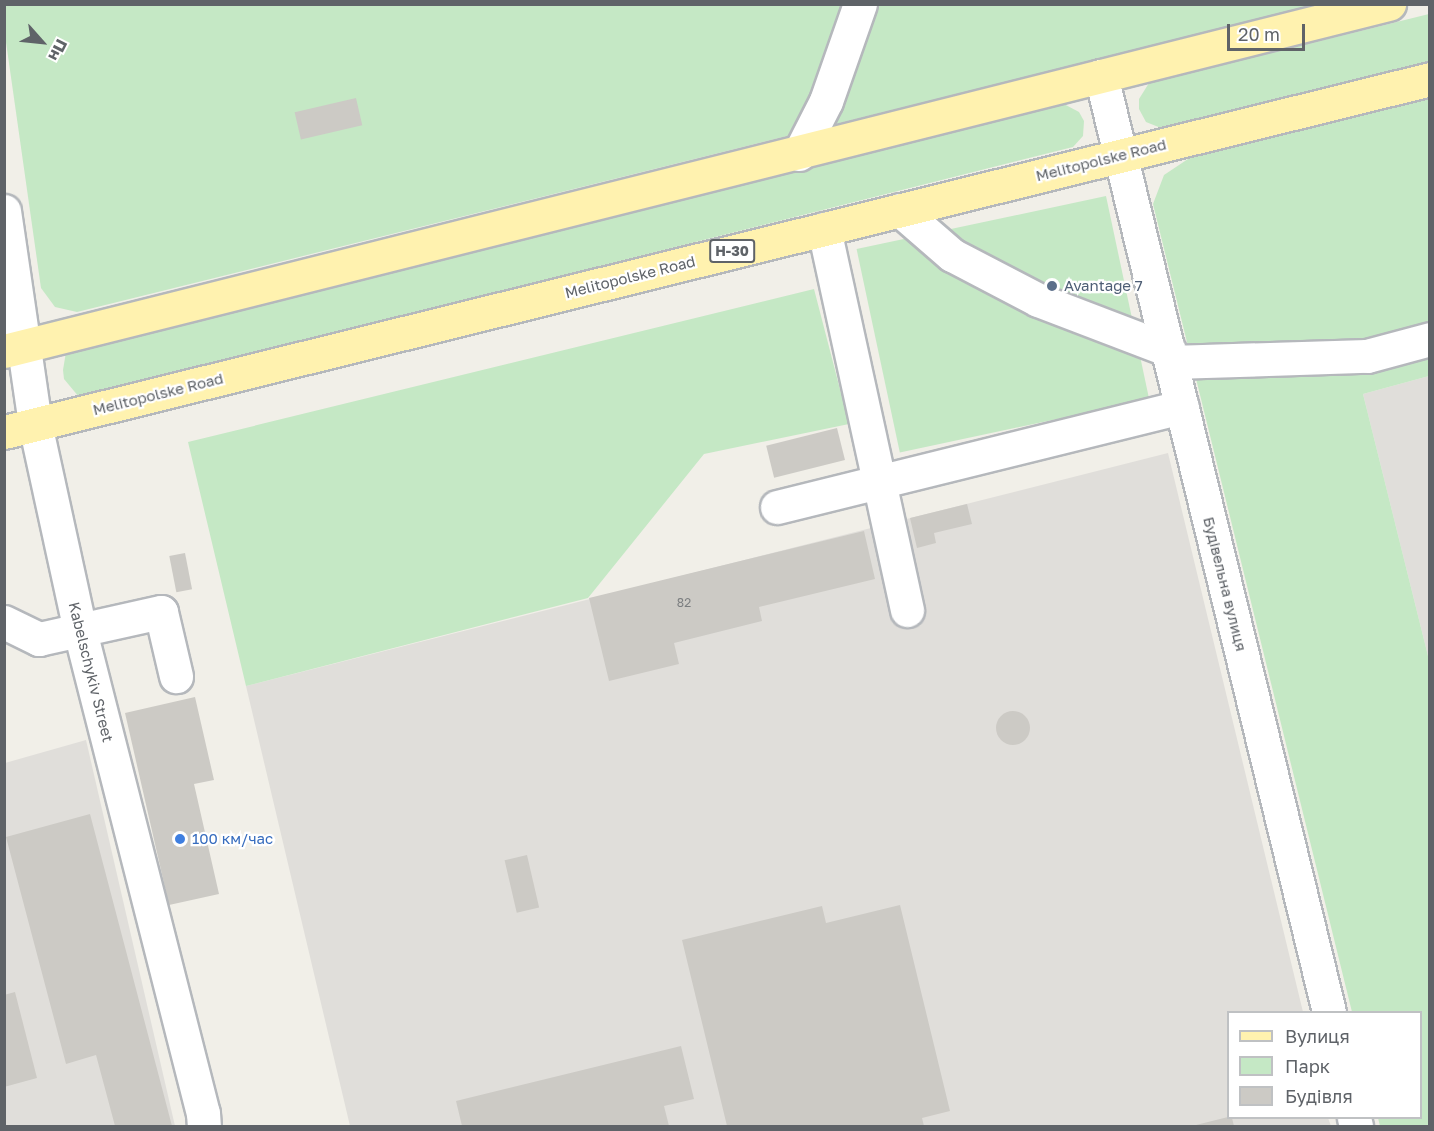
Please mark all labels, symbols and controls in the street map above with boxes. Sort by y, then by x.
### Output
north arrow [12,12,72,72]
scale bar [1230,12,1308,50]
text: 20 m [1238,23,1280,45]
text: Пн [44,36,72,64]
street label: Melitopolske Road [1034,135,1168,185]
road number: Н-30 [708,240,756,262]
street label: Melitopolske Road [563,252,697,302]
place label: Avantage 7 [1064,277,1143,295]
marker: Avantage 7 [1045,279,1059,293]
street label: Melitopolske Road [91,369,225,419]
street label: Будівельна вулиця [1200,515,1250,653]
house number: 82 [677,596,691,610]
street label: Kabelschykiv Street [65,600,117,744]
place label: 100 км/час [192,830,273,848]
marker: 100 км/час [173,832,187,846]
legend [1227,1011,1422,1119]
text: Вулиця [1285,1025,1350,1047]
text: Парк [1285,1055,1330,1077]
text: Будівля [1285,1085,1353,1107]

